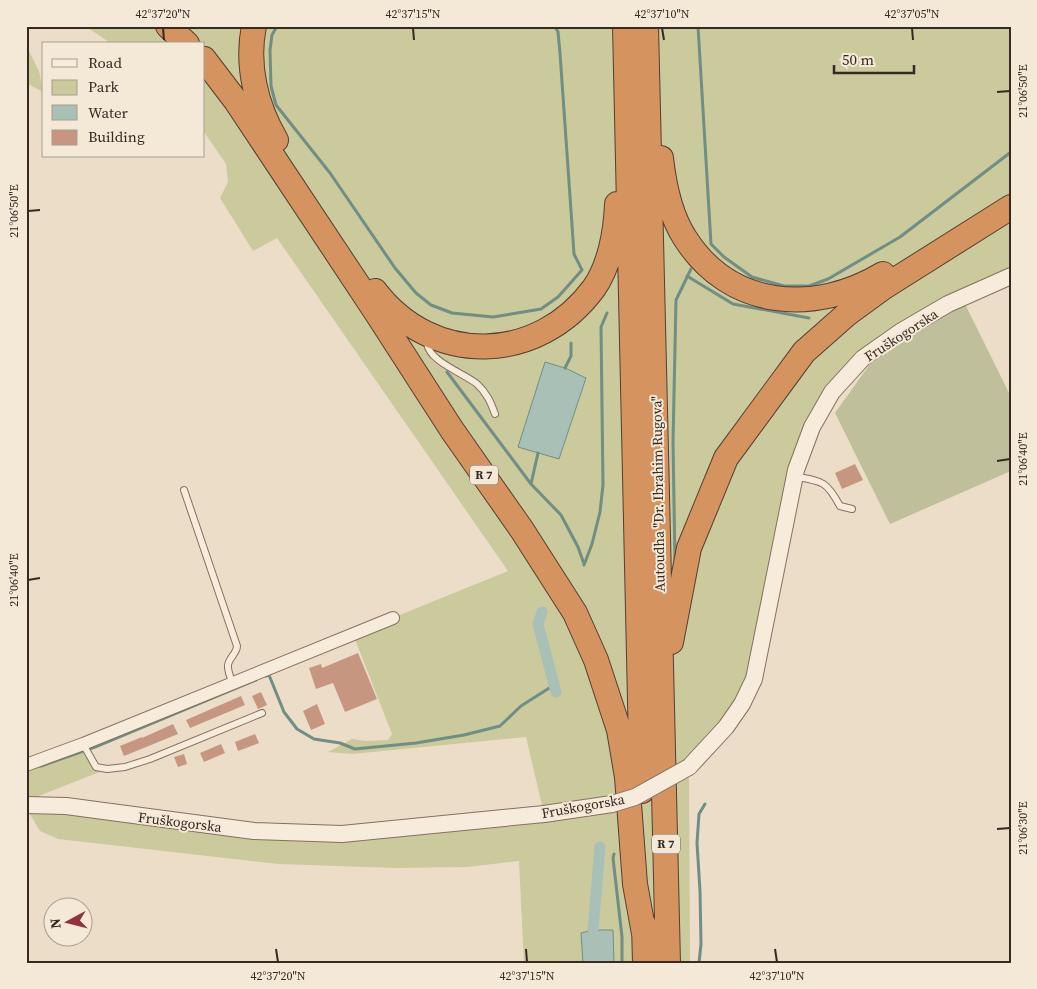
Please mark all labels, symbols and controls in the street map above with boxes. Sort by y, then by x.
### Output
text: 42°37'20"N [135,6,191,22]
text: 42°37'15"N [385,6,441,22]
text: 42°37'10"N [634,6,690,22]
text: 42°37'05"N [884,6,940,22]
legend [42,42,205,158]
scale bar [834,42,914,74]
text: 50 m [842,49,874,70]
text: Road [88,52,122,73]
text: 21°06'50"E [1015,64,1031,118]
text: Park [88,76,120,97]
text: Water [88,102,129,123]
text: Building [88,126,145,147]
text: 21°06'50"E [6,184,22,238]
street label: Fruškogorska [860,303,942,366]
street label: Autoudha "Dr. Ibrahim Rugova" [646,396,670,592]
text: 21°06'40"E [1015,432,1031,486]
road number: R 7 [470,466,498,484]
text: 21°06'40"E [6,553,22,607]
street label: Fruškogorska [540,789,627,823]
text: 21°06'30"E [1015,801,1031,855]
street label: Fruškogorska [137,807,224,837]
road number: R 7 [652,834,680,854]
north arrow [42,896,92,946]
text: N [45,917,66,930]
text: 42°37'20"N [250,968,306,984]
text: 42°37'15"N [499,968,555,984]
text: 42°37'10"N [749,968,805,984]

